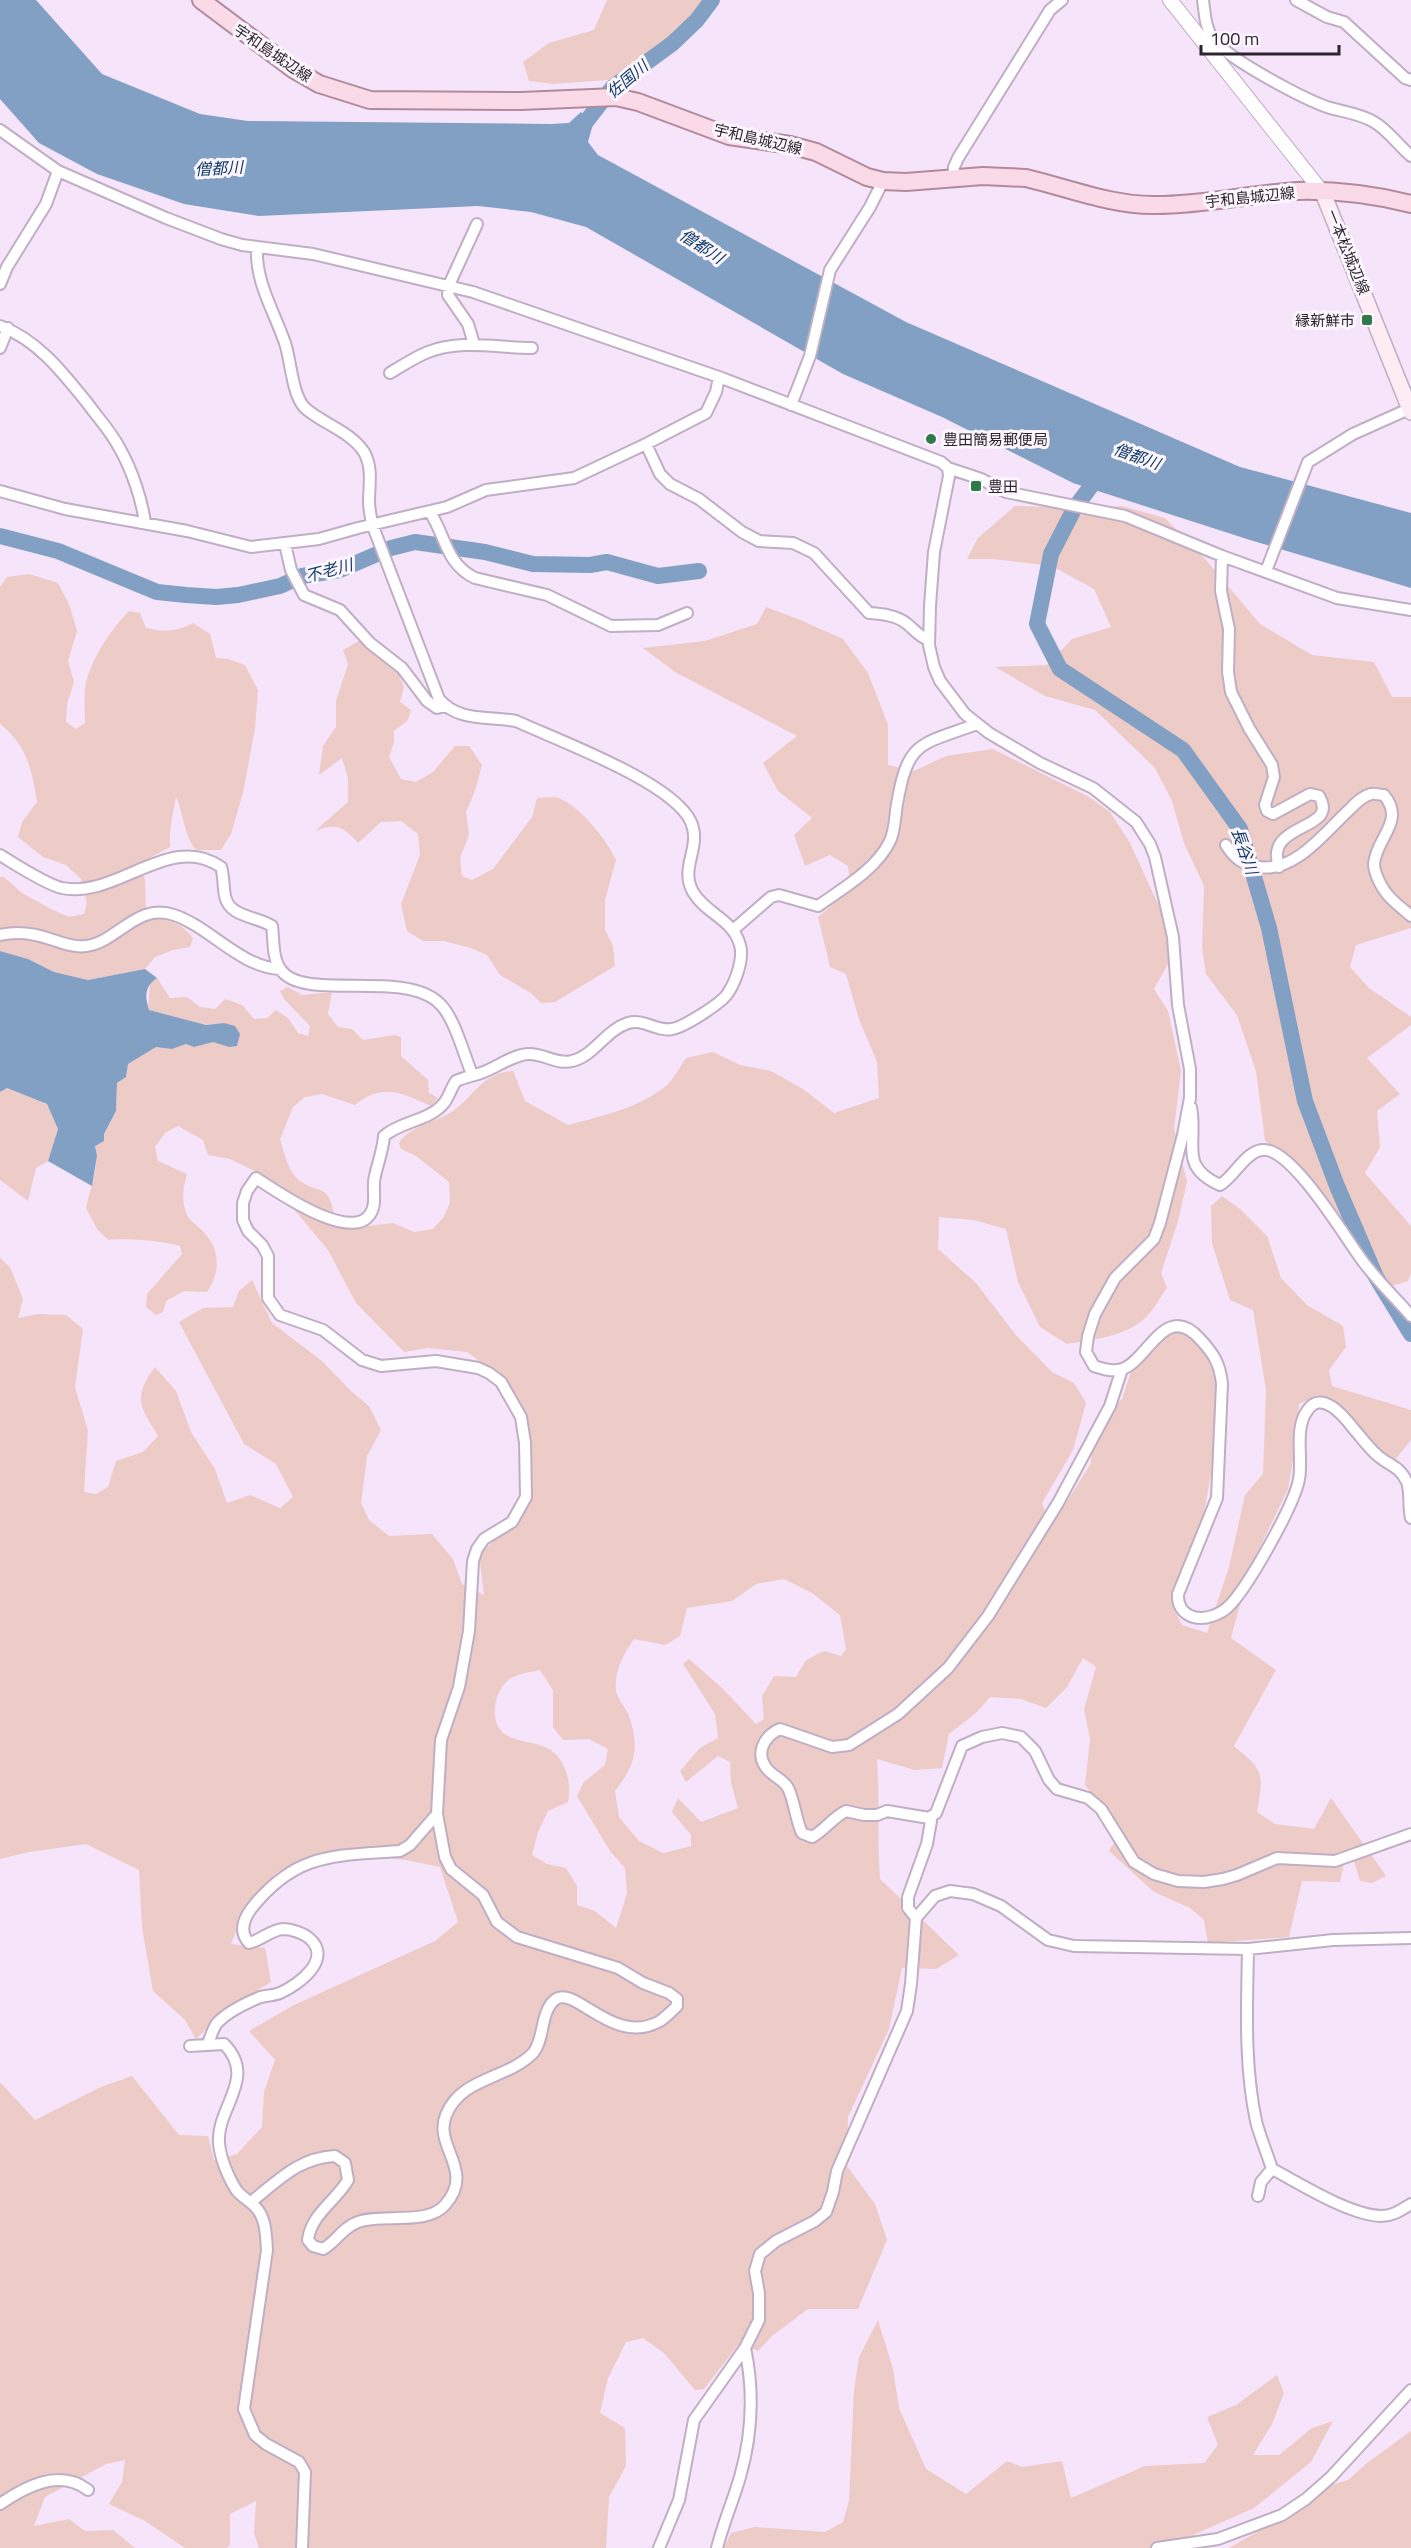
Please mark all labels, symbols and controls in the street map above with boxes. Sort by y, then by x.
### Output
street label: 宇和島城辺線 [229,18,317,88]
scale bar [1201,18,1339,56]
text: 100 m [1210,25,1259,52]
water label: 佐国川 [601,53,655,104]
street label: 宇和島城辺線 [712,118,804,160]
water label: 僧都川 [194,155,246,181]
street label: 宇和島城辺線 [1204,181,1296,213]
street label: 一本松城辺線 [1320,206,1376,298]
water label: 僧都川 [675,223,730,270]
place label: 縁新鮮市 [1295,309,1355,332]
marker: 縁新鮮市 [1360,313,1374,327]
place label: 豊田簡易郵便局 [943,428,1048,451]
marker: 豊田簡易郵便局 [924,432,938,446]
water label: 僧都川 [1110,437,1166,476]
place label: 豊田 [988,475,1018,498]
marker: 豊田 [969,479,983,493]
water label: 不老川 [303,552,357,588]
water label: 長谷川 [1226,824,1265,879]

